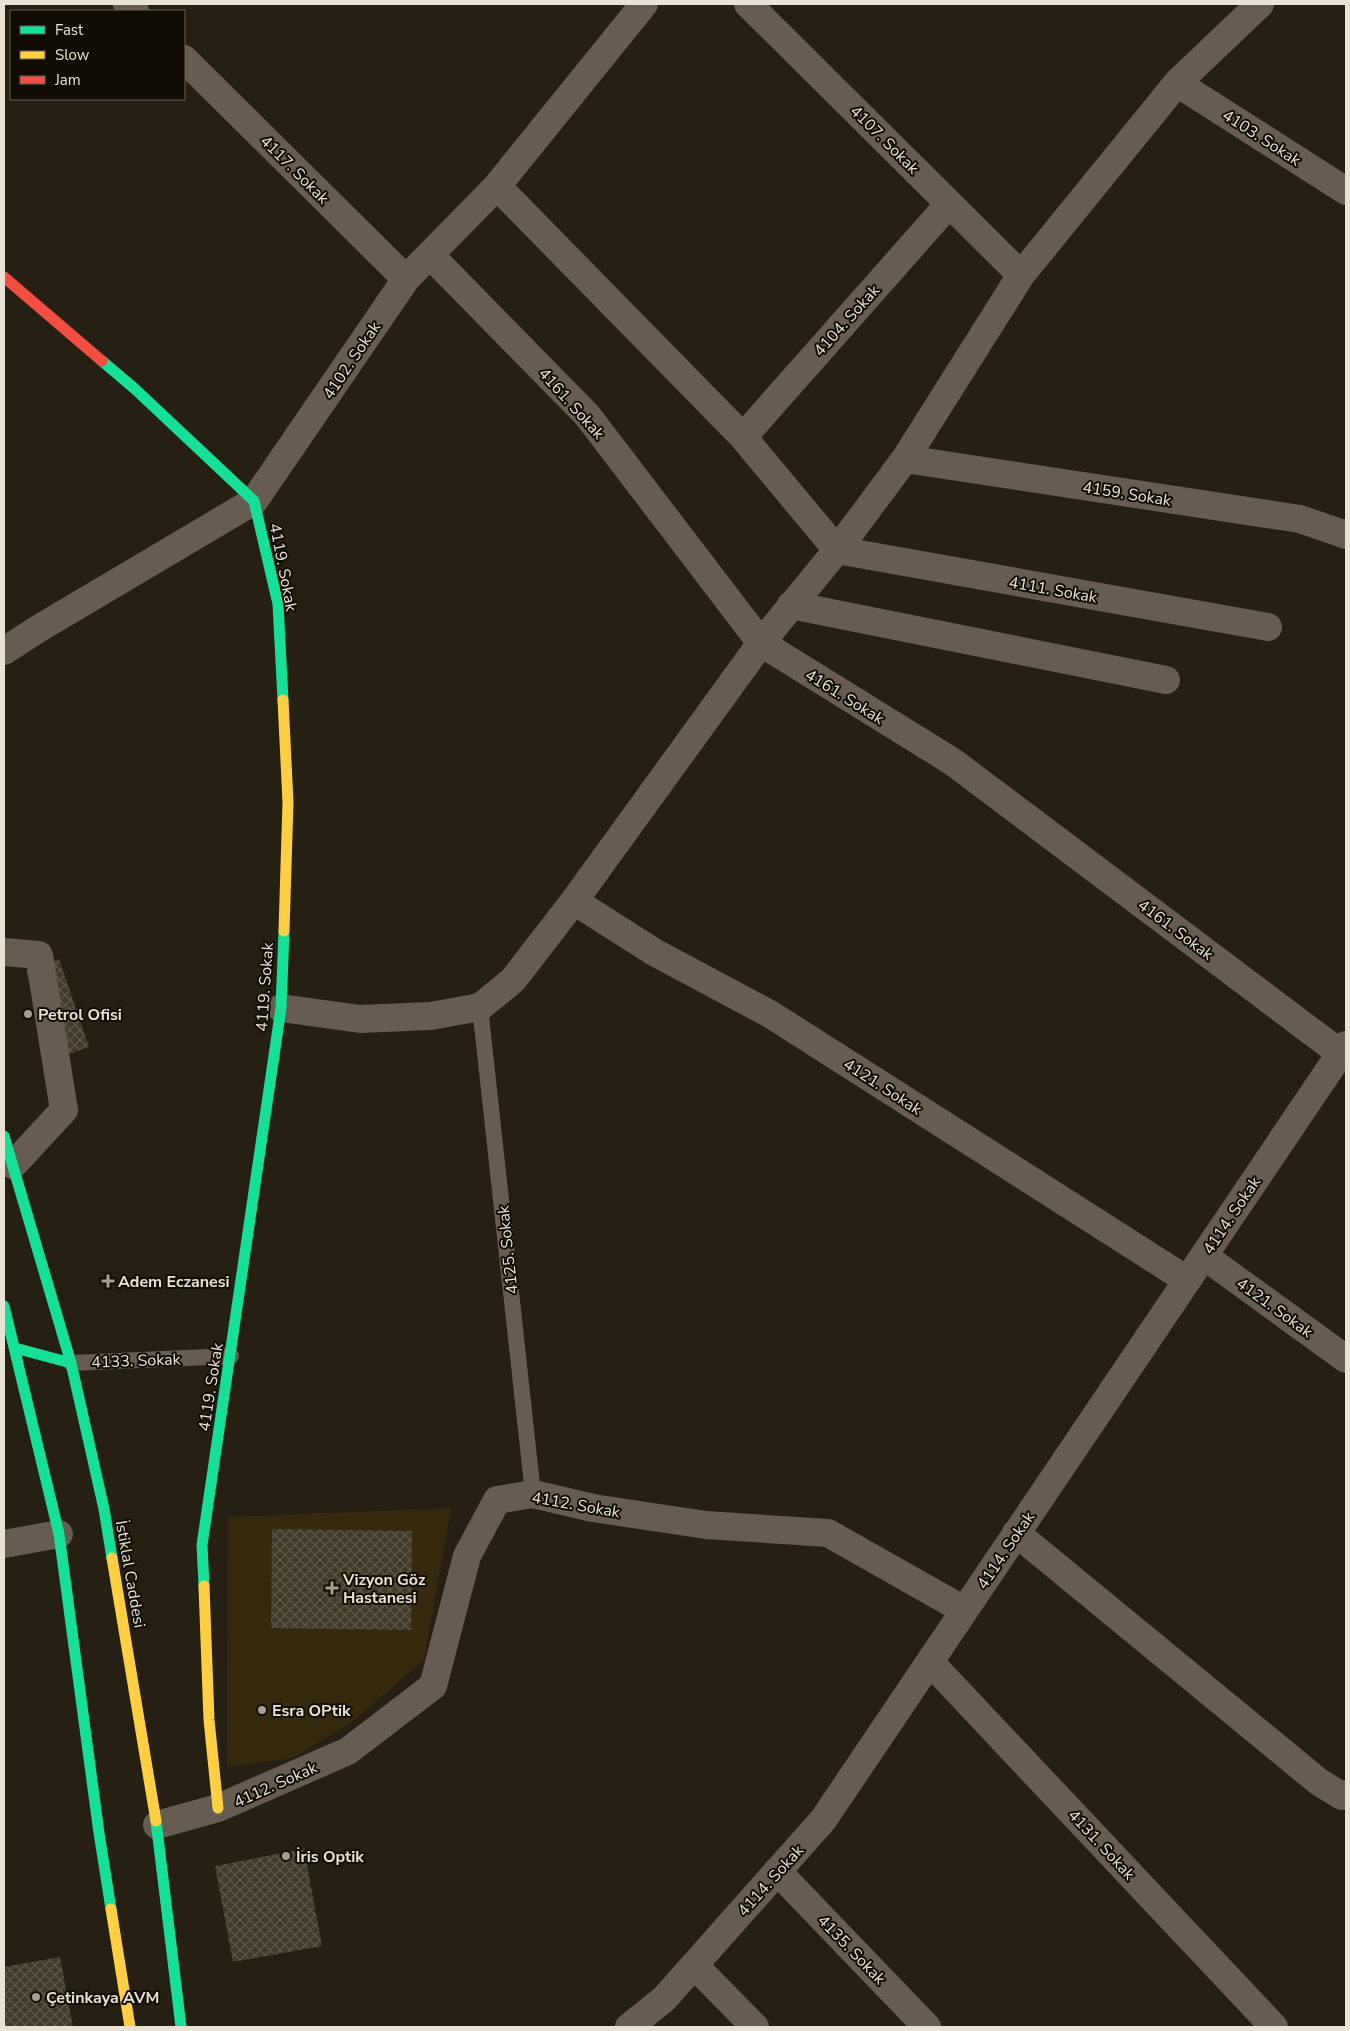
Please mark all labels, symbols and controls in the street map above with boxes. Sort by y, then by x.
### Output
legend [10,10,185,100]
text: Fast [55,20,84,40]
text: Slow [55,45,90,65]
text: Jam [54,70,81,90]
street label: 4107. Sokak [845,100,924,180]
street label: 4103. Sokak [1218,104,1306,172]
street label: 4117. Sokak [255,130,334,210]
street label: 4104. Sokak [809,279,885,361]
street label: 4102. Sokak [318,317,386,404]
street label: 4161. Sokak [533,363,610,445]
street label: 4159. Sokak [1081,476,1174,512]
street label: 4119. Sokak [264,521,303,614]
street label: 4111. Sokak [1007,571,1100,609]
street label: 4161. Sokak [801,664,889,730]
street label: 4161. Sokak [1133,894,1218,966]
street label: 4119. Sokak [251,941,279,1032]
place label: Petrol Ofisi [38,1004,122,1026]
marker: Petrol Ofisi [22,1008,34,1020]
street label: 4121. Sokak [839,1053,927,1121]
street label: 4114. Sokak [1198,1172,1266,1259]
street label: 4125. Sokak [492,1203,524,1295]
place label: Adem Eczanesi [118,1271,230,1293]
street label: 4121. Sokak [1232,1273,1318,1344]
marker: Adem Eczanesi [102,1275,114,1287]
street label: 4119. Sokak [193,1340,229,1433]
street label: 4133. Sokak [91,1348,182,1374]
street label: 4112. Sokak [530,1486,623,1524]
street label: 4114. Sokak [972,1507,1040,1594]
street label: İstiklal Caddesi [110,1519,150,1630]
place label: Vizyon Göz Hastanesi [342,1569,426,1609]
marker: Vizyon Göz Hastanesi [325,1581,339,1595]
place label: Esra OPtik [272,1700,351,1722]
marker: Esra OPtik [256,1704,268,1716]
street label: 4112. Sokak [230,1756,322,1813]
street label: 4131. Sokak [1063,1805,1140,1886]
street label: 4114. Sokak [733,1839,809,1921]
place label: İris Optik [296,1846,364,1868]
marker: İris Optik [280,1850,292,1862]
street label: 4135. Sokak [812,1910,891,1990]
place label: Çetinkaya AVM [46,1987,159,2009]
marker: Çetinkaya AVM [30,1991,42,2003]

